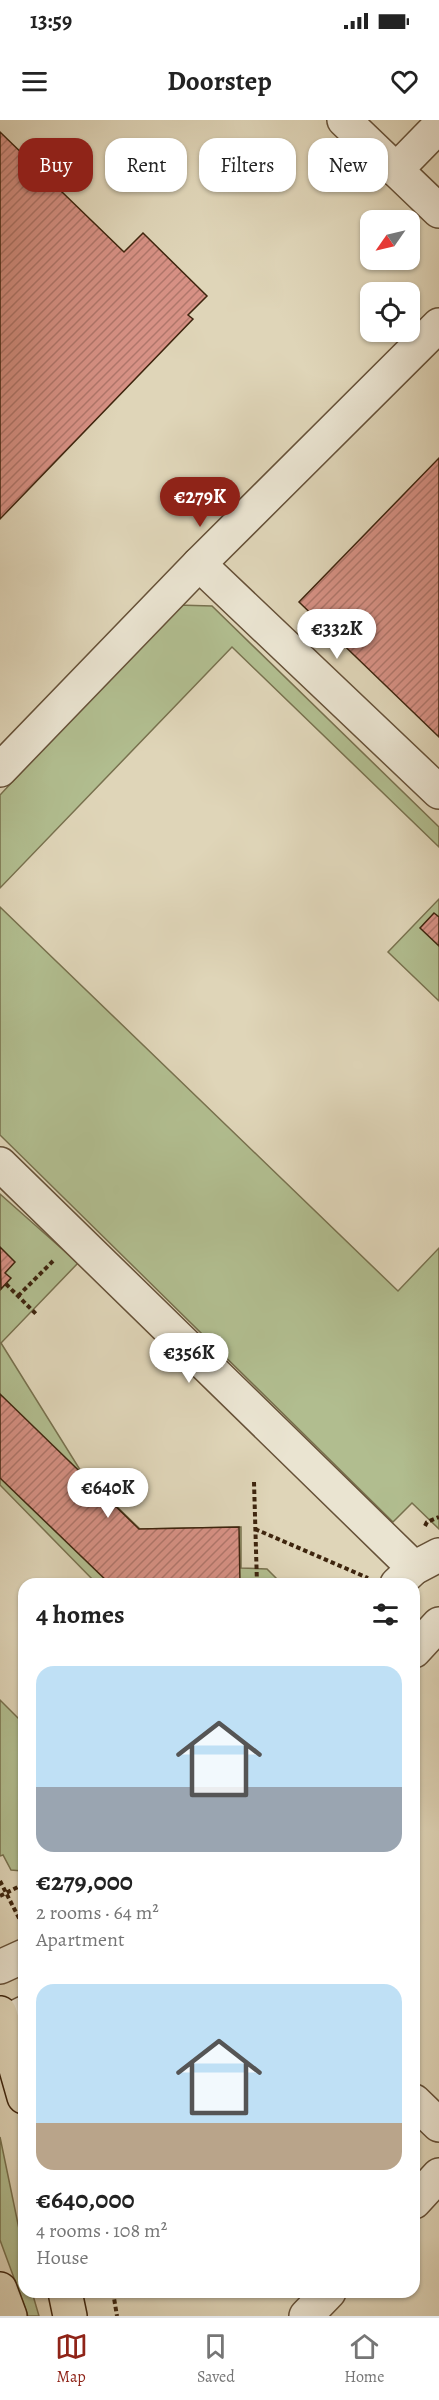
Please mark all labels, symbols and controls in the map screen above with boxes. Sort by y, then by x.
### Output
text: 13:59 [30,6,72,36]
text: Doorstep [167,63,272,99]
icon: menu [18,65,51,98]
icon: heart [388,65,421,98]
chip: Buy [18,138,93,192]
chip: Rent [105,138,187,192]
chip: Filters [199,138,296,192]
chip: New [308,138,388,192]
north arrow [360,210,420,270]
map controls [360,210,420,342]
button: locate [360,282,420,342]
pin: €279K [158,477,242,528]
text: €279K [174,483,226,510]
pin: €332K [295,609,379,660]
text: €332K [311,615,363,642]
pin: €356K [147,1333,231,1384]
text: €356K [163,1339,215,1366]
pin: €640K [66,1468,150,1519]
text: €640K [81,1474,135,1501]
text: 4 homes [36,1597,125,1632]
icon: filters [369,1598,402,1631]
icon: home [165,1705,273,1813]
text: €279,000 [36,1864,133,1899]
text: 2 rooms · 64 m² [36,1899,159,1926]
text: Apartment [36,1926,125,1953]
icon: home [165,2023,273,2131]
text: €640,000 [36,2182,135,2217]
text: 4 rooms · 108 m² [36,2217,167,2244]
text: House [36,2244,88,2271]
tab: Map [55,2330,88,2388]
tab: Saved [197,2330,235,2388]
tab: Home [344,2330,384,2388]

